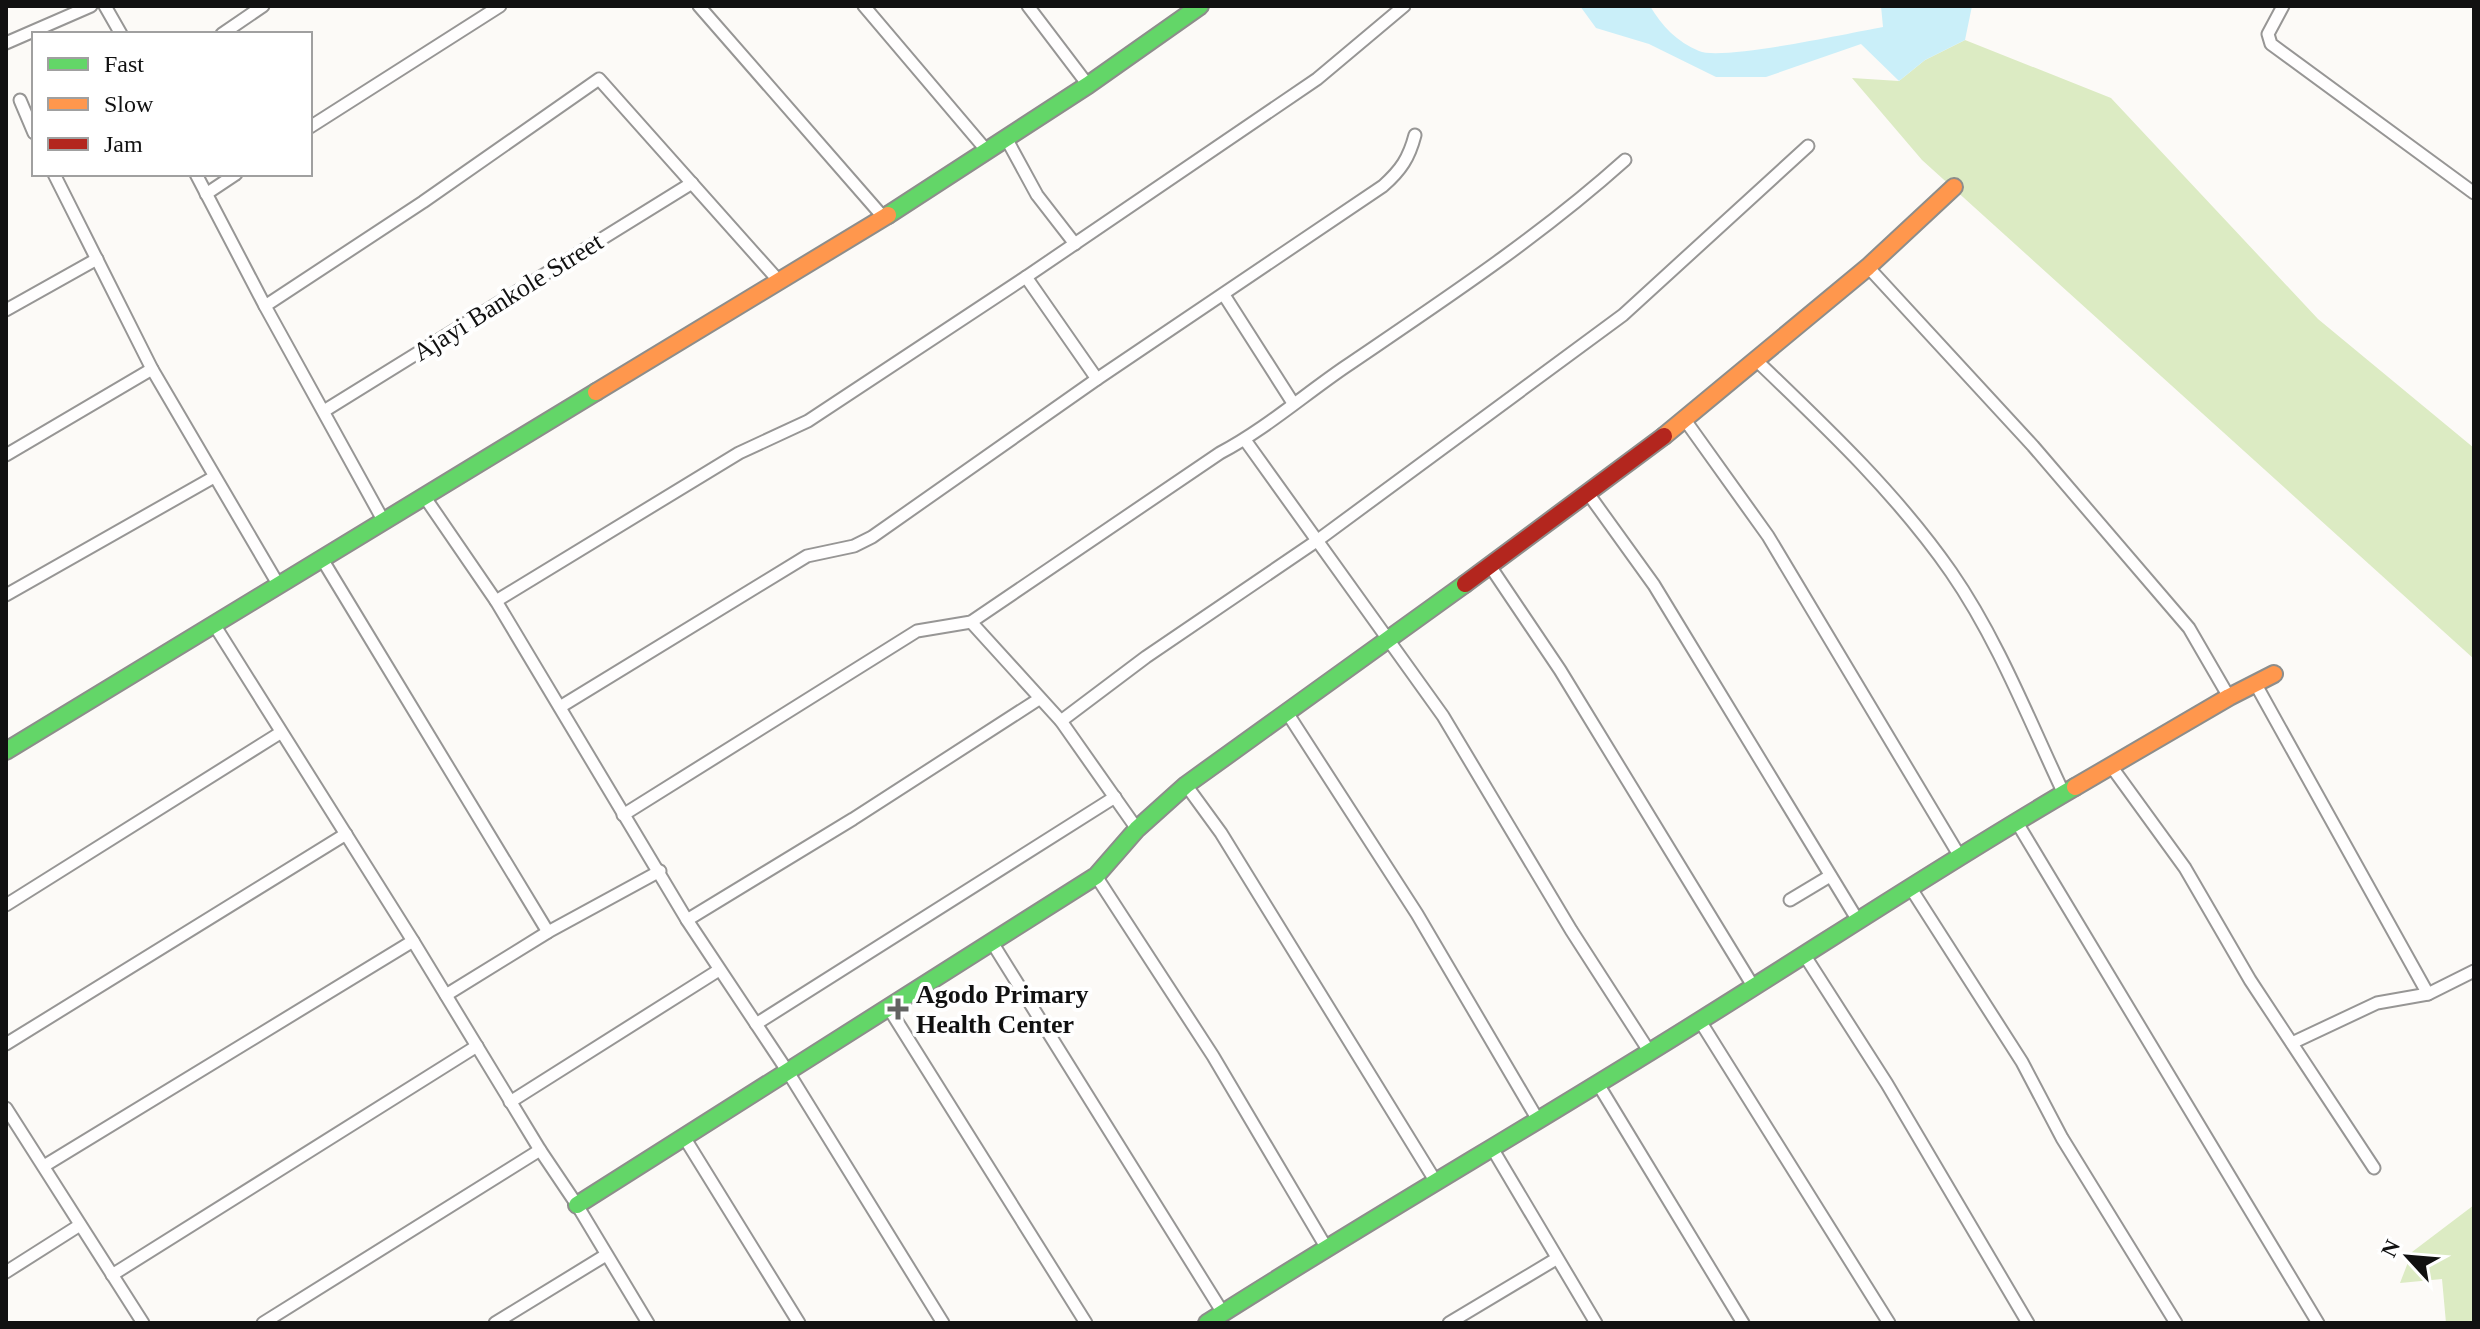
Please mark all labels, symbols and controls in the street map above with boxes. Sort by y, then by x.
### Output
legend [32,32,312,176]
text: Fast [104,51,144,77]
text: Slow [104,91,154,117]
text: Jam [104,131,143,157]
street label: Ajayi Bankole Street [408,227,609,367]
place label: Agodo Primary Health Center [916,980,1089,1039]
marker: Agodo Primary Health Center [887,998,909,1020]
north arrow [2368,1217,2448,1297]
text: N [2376,1236,2405,1261]

